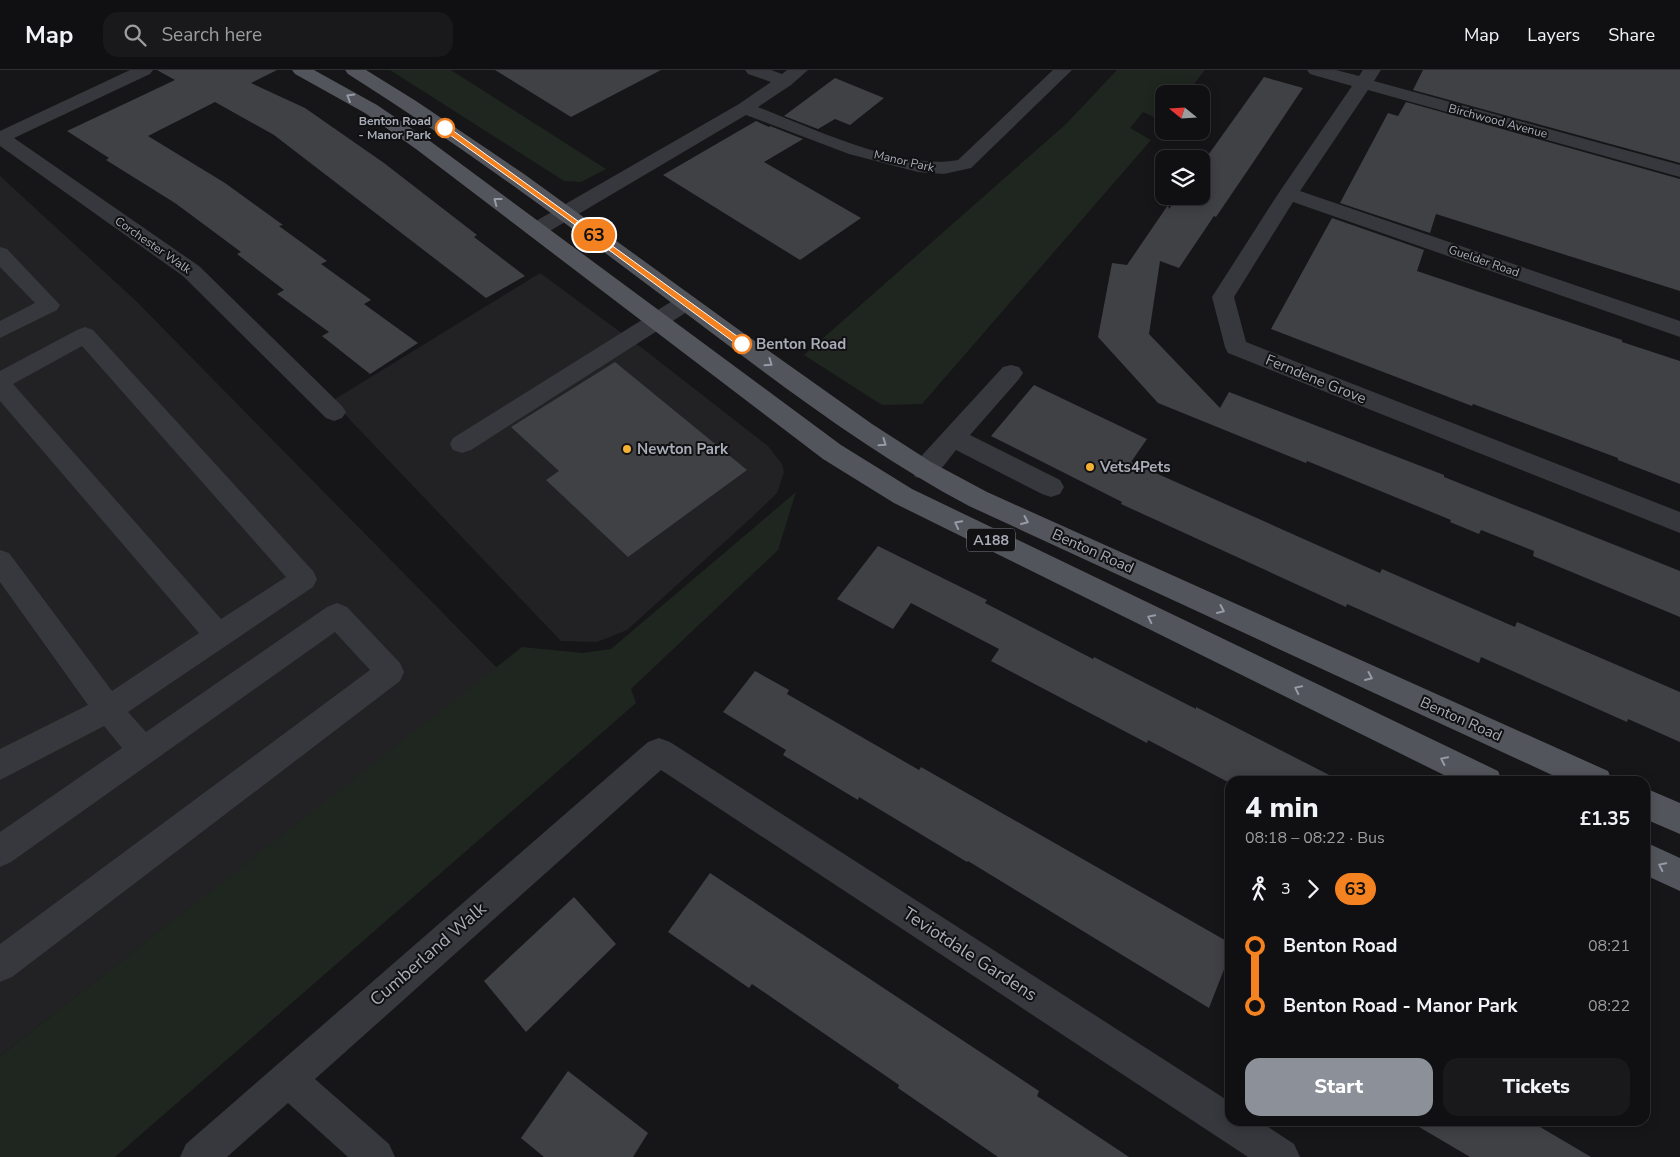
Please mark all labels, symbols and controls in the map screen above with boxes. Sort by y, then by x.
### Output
search box [103,12,453,57]
text: Map [25,19,73,51]
icon: search [121,21,149,49]
text: Search here [161,22,262,48]
text: Map [1464,23,1499,47]
text: Layers [1527,23,1580,47]
text: Share [1608,23,1655,47]
north arrow [1155,85,1210,140]
map controls [1155,85,1210,205]
one-way arrow [347,93,356,103]
street label: Birchwood Avenue [1447,100,1549,142]
place label: Benton Road - Manor Park [358,113,432,143]
marker: Benton Road - Manor Park [435,118,455,138]
street label: Manor Park [872,146,937,176]
button: layers [1155,150,1210,205]
one-way arrow [493,198,503,207]
street label: Corchester Walk [112,213,195,278]
line badge: 63 [572,219,616,251]
text: 63 [583,223,605,247]
street label: Guelder Road [1446,241,1522,281]
marker: Benton Road [732,334,752,354]
place label: Benton Road [756,334,846,354]
street label: Ferndene Grove [1263,350,1369,408]
one-way arrow [763,357,773,366]
one-way arrow [877,437,886,446]
place label: Newton Park [637,439,729,459]
marker: Newton Park [621,443,633,455]
place label: Vets4Pets [1099,457,1171,477]
marker: Vets4Pets [1084,461,1096,473]
one-way arrow [1020,514,1029,525]
one-way arrow [954,520,963,530]
street label: Benton Road [1049,524,1137,578]
road number: A188 [967,528,1015,552]
one-way arrow [1216,603,1225,614]
one-way arrow [1147,614,1156,624]
one-way arrow [1363,671,1372,681]
one-way arrow [1294,685,1303,695]
street label: Benton Road [1417,692,1505,746]
one-way arrow [1440,756,1449,766]
text: 4 min [1245,789,1319,827]
text: £1.35 [1580,806,1630,832]
text: 08:18 – 08:22 · Bus [1245,827,1385,849]
one-way arrow [1659,863,1668,873]
icon: walk [1245,875,1273,903]
icon: forward [1299,875,1327,903]
text: 63 [1345,877,1366,901]
text: 3 [1281,878,1291,900]
street label: Cumberland Walk [365,896,492,1011]
street label: Teviotdale Gardens [898,901,1042,1007]
text: Benton Road [1283,933,1397,959]
text: 08:21 [1588,935,1630,957]
text: Benton Road - Manor Park [1283,993,1517,1019]
text: 08:22 [1588,995,1630,1017]
button: Start [1245,1058,1433,1116]
button: Tickets [1443,1058,1630,1116]

